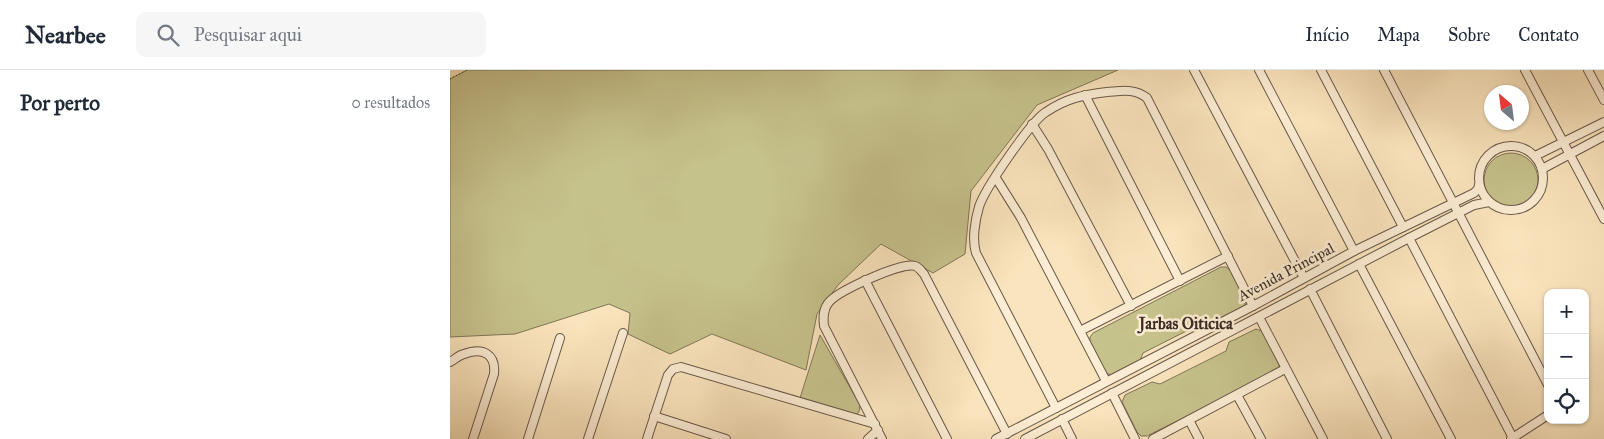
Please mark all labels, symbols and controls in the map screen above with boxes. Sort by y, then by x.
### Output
search box [136,12,486,57]
text: Nearbee [25,20,106,50]
icon: search [154,21,182,49]
text: Pesquisar aqui [194,23,302,46]
text: Início [1305,24,1349,46]
text: Mapa [1377,24,1420,46]
text: Sobre [1448,24,1490,46]
text: Contato [1518,24,1579,46]
north arrow [1484,85,1529,130]
text: Por perto [20,90,100,116]
text: 0 resultados [352,93,430,112]
street label: Avenida Principal [1234,239,1338,305]
map controls [1544,289,1589,424]
button: + [1544,289,1589,334]
district label: Jarbas Oiticica [1137,314,1234,334]
button: − [1544,334,1589,379]
button: locate [1544,379,1589,424]

